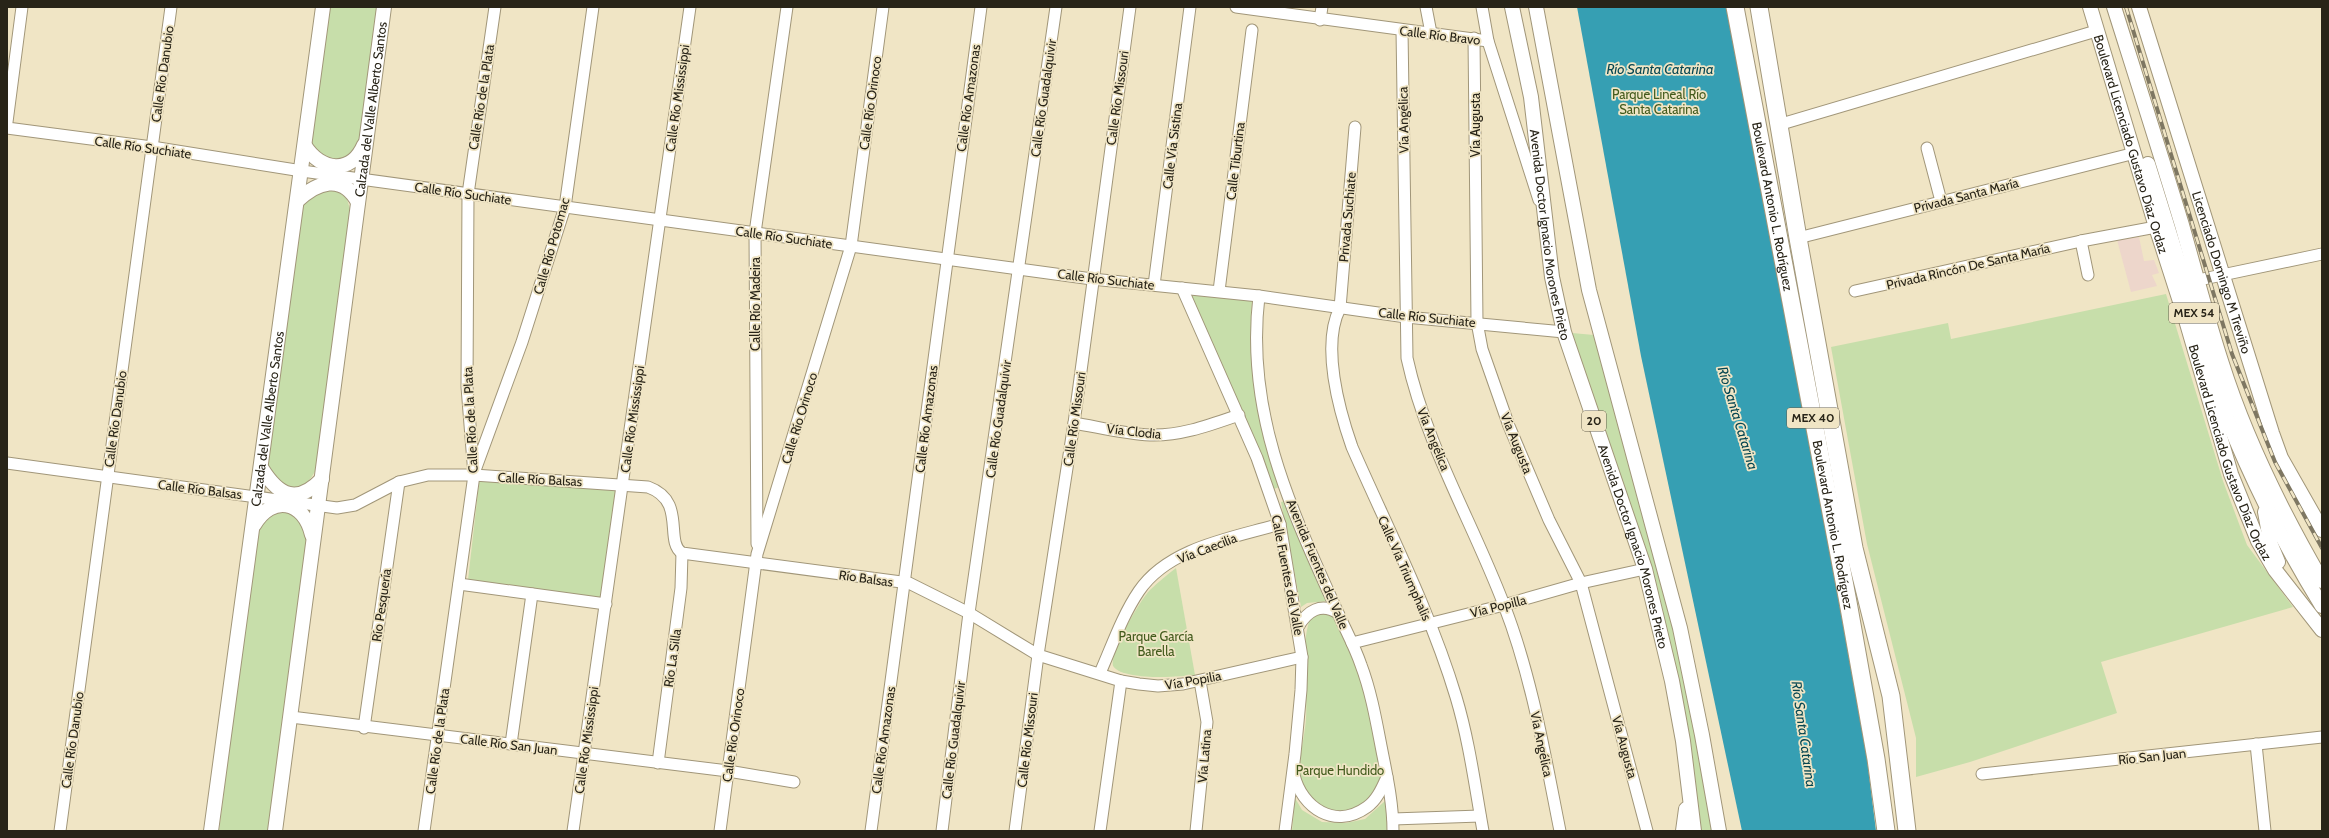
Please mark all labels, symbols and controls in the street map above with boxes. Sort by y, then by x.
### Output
street label: Calzada del Valle Alberto Santos [351,20,390,198]
street label: Calle Río Bravo [1399,22,1481,48]
street label: Calle Río Danubio [147,25,177,123]
street label: Boulevard Licenciado Gustavo Díaz Ordaz [2091,33,2172,255]
street label: Calle Río Guadalquivir [1027,37,1059,158]
street label: Calle Río de la Plata [465,42,497,151]
street label: Calle Río Mississippi [662,43,692,153]
street label: Calle Río Amazonas [953,43,984,153]
street label: Calle Río Missouri [1102,50,1132,146]
street label: Calle Río Orinoco [855,55,885,151]
water label: Río Santa Catarina [1607,60,1713,78]
street label: Vía Angélica [1394,86,1412,154]
park label: Parque Lineal Río Santa Catarina [1612,86,1706,117]
street label: Vía Augusta [1467,92,1483,157]
street label: Calle Vía Sistina [1159,101,1185,190]
street label: Calle Tiburtina [1222,120,1248,201]
street label: Boulevard Antonio L. Rodríguez [1749,120,1797,292]
street label: Avenida Doctor Ignacio Morones Prieto [1527,128,1574,342]
street label: Calle Río Suchiate [94,132,193,162]
street label: Privada Suchiate [1335,171,1359,263]
street label: Privada Santa María [1912,174,2021,216]
street label: Calle Río Suchiate [414,178,513,208]
street label: Licenciado Domingo M Treviño [2189,189,2255,356]
street label: Calle Río Potomac [530,196,572,296]
street label: Calle Río Suchiate [735,222,834,252]
street label: Privada Rincón De Santa María [1885,239,2052,293]
street label: Calle Río Madeira [747,256,763,351]
street label: Calle Río Suchiate [1057,265,1156,293]
road number: MEX 54 [2169,303,2219,323]
street label: Calle Río Suchiate [1378,304,1477,330]
street label: Calzada del Valle Alberto Santos [247,330,287,507]
street label: Boulevard Licenciado Gustavo Díaz Ordaz [2186,342,2275,563]
street label: Calle Río Guadalquivir [982,358,1014,479]
street label: Calle Río Mississippi [617,364,647,474]
street label: Calle Río Amazonas [911,364,941,474]
water label: Río Santa Catarina [1714,364,1762,472]
street label: Calle Río de la Plata [459,366,481,474]
street label: Calle Río Danubio [100,370,130,468]
street label: Calle Río Orinoco [778,370,820,466]
street label: Calle Río Missouri [1059,371,1089,467]
street label: Vía Angélica [1414,405,1454,474]
road number: MEX 40 [1787,408,1839,428]
street label: Vía Augusta [1498,410,1537,477]
road number: 20 [1582,411,1606,431]
street label: Vía Clodia [1106,420,1163,442]
street label: Boulevard Antonio L. Rodríguez [1809,439,1857,611]
street label: Avenida Doctor Ignacio Morones Prieto [1595,442,1672,650]
street label: Calle Río Balsas [497,469,583,489]
street label: Calle Río Balsas [157,476,244,502]
street label: Avenida Fuentes del Valle [1283,497,1353,632]
street label: Calle Fuentes del Valle [1268,513,1308,637]
street label: Calle Vía Triumphalis [1375,513,1436,623]
street label: Vía Caecilia [1175,529,1240,567]
street label: Río Balsas [838,566,895,590]
street label: Río Pesquería [368,567,394,643]
street label: Vía Popilla [1468,591,1528,621]
street label: Río La Silla [660,627,684,688]
park label: Parque García Barella [1119,628,1194,659]
street label: Vía Popilia [1164,667,1223,693]
street label: Calle Río Guadalquivir [938,679,968,800]
water label: Río Santa Catarina [1788,680,1820,788]
street label: Calle Río Mississippi [571,685,601,795]
street label: Calle Río Amazonas [868,685,899,795]
street label: Calle Río de la Plata [422,686,452,795]
street label: Calle Río Orinoco [718,687,748,783]
street label: Calle Río Danubio [57,691,87,789]
street label: Calle Río Missouri [1013,692,1041,788]
street label: Vía Angélica [1527,710,1557,779]
street label: Vía Augusta [1609,714,1641,781]
street label: Vía Latina [1194,728,1214,783]
street label: Calle Río San Juan [459,730,559,758]
street label: Río San Juan [2117,744,2187,768]
park label: Parque Hundido [1296,762,1384,778]

